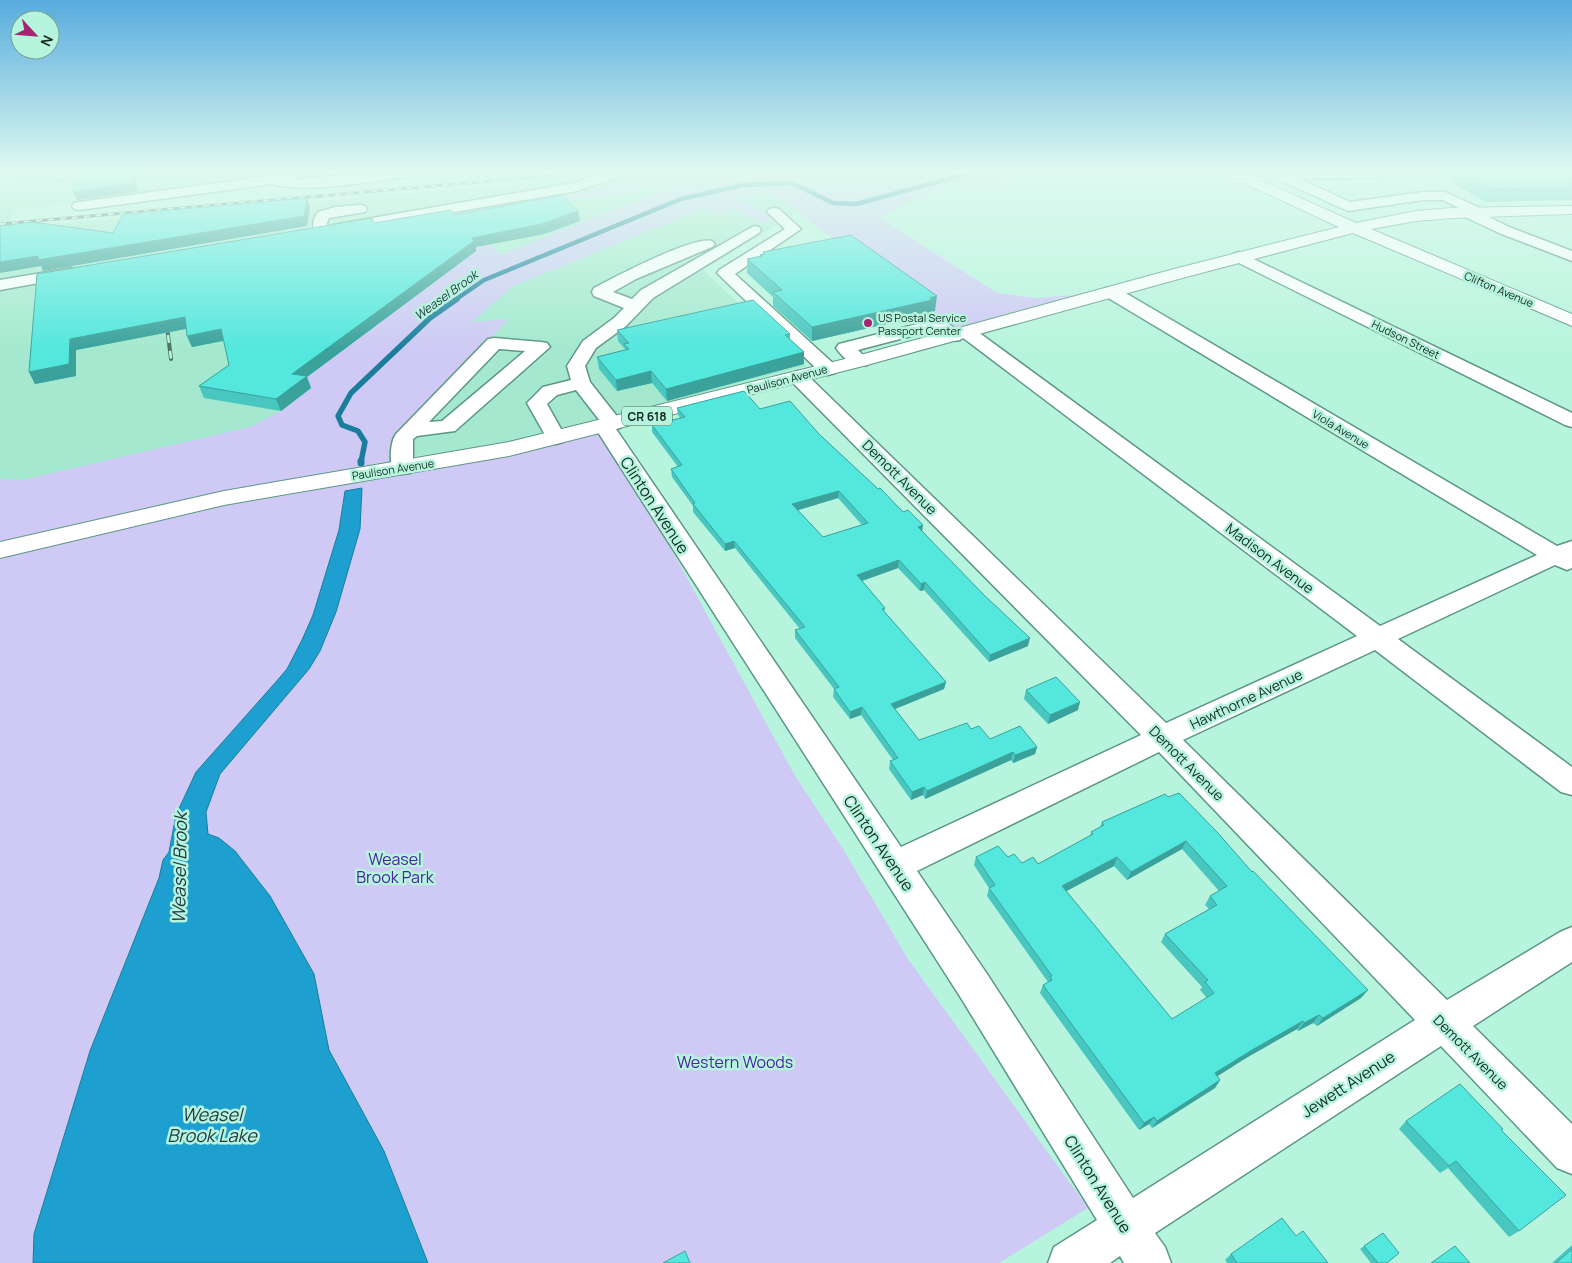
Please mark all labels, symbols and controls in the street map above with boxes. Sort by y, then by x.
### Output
north arrow [10,10,60,60]
text: N [36,32,58,50]
water label: Weasel Brook [411,265,483,324]
street label: Clifton Avenue [1462,268,1537,311]
place label: US Postal Service Passport Center [878,310,967,338]
street label: Hudson Street [1369,316,1443,362]
marker: US Postal Service Passport Center [862,317,874,329]
street label: Paulison Avenue [745,361,829,397]
road number: CR 618 [622,406,672,426]
street label: Viola Avenue [1310,406,1373,452]
street label: Demott Avenue [858,435,942,519]
street label: Clinton Avenue [615,452,695,558]
street label: Paulison Avenue [351,455,436,483]
street label: Madison Avenue [1222,519,1318,597]
street label: Hawthorne Avenue [1187,665,1305,733]
street label: Demott Avenue [1145,721,1229,805]
street label: Clinton Avenue [839,791,919,895]
water label: Weasel Brook [166,809,192,924]
park label: Weasel Brook Park [356,848,435,888]
street label: Demott Avenue [1429,1010,1513,1094]
street label: Jewett Avenue [1297,1045,1399,1123]
park label: Western Woods [677,1051,793,1073]
water label: Weasel Brook Lake [167,1102,258,1147]
street label: Clinton Avenue [1059,1131,1137,1237]

